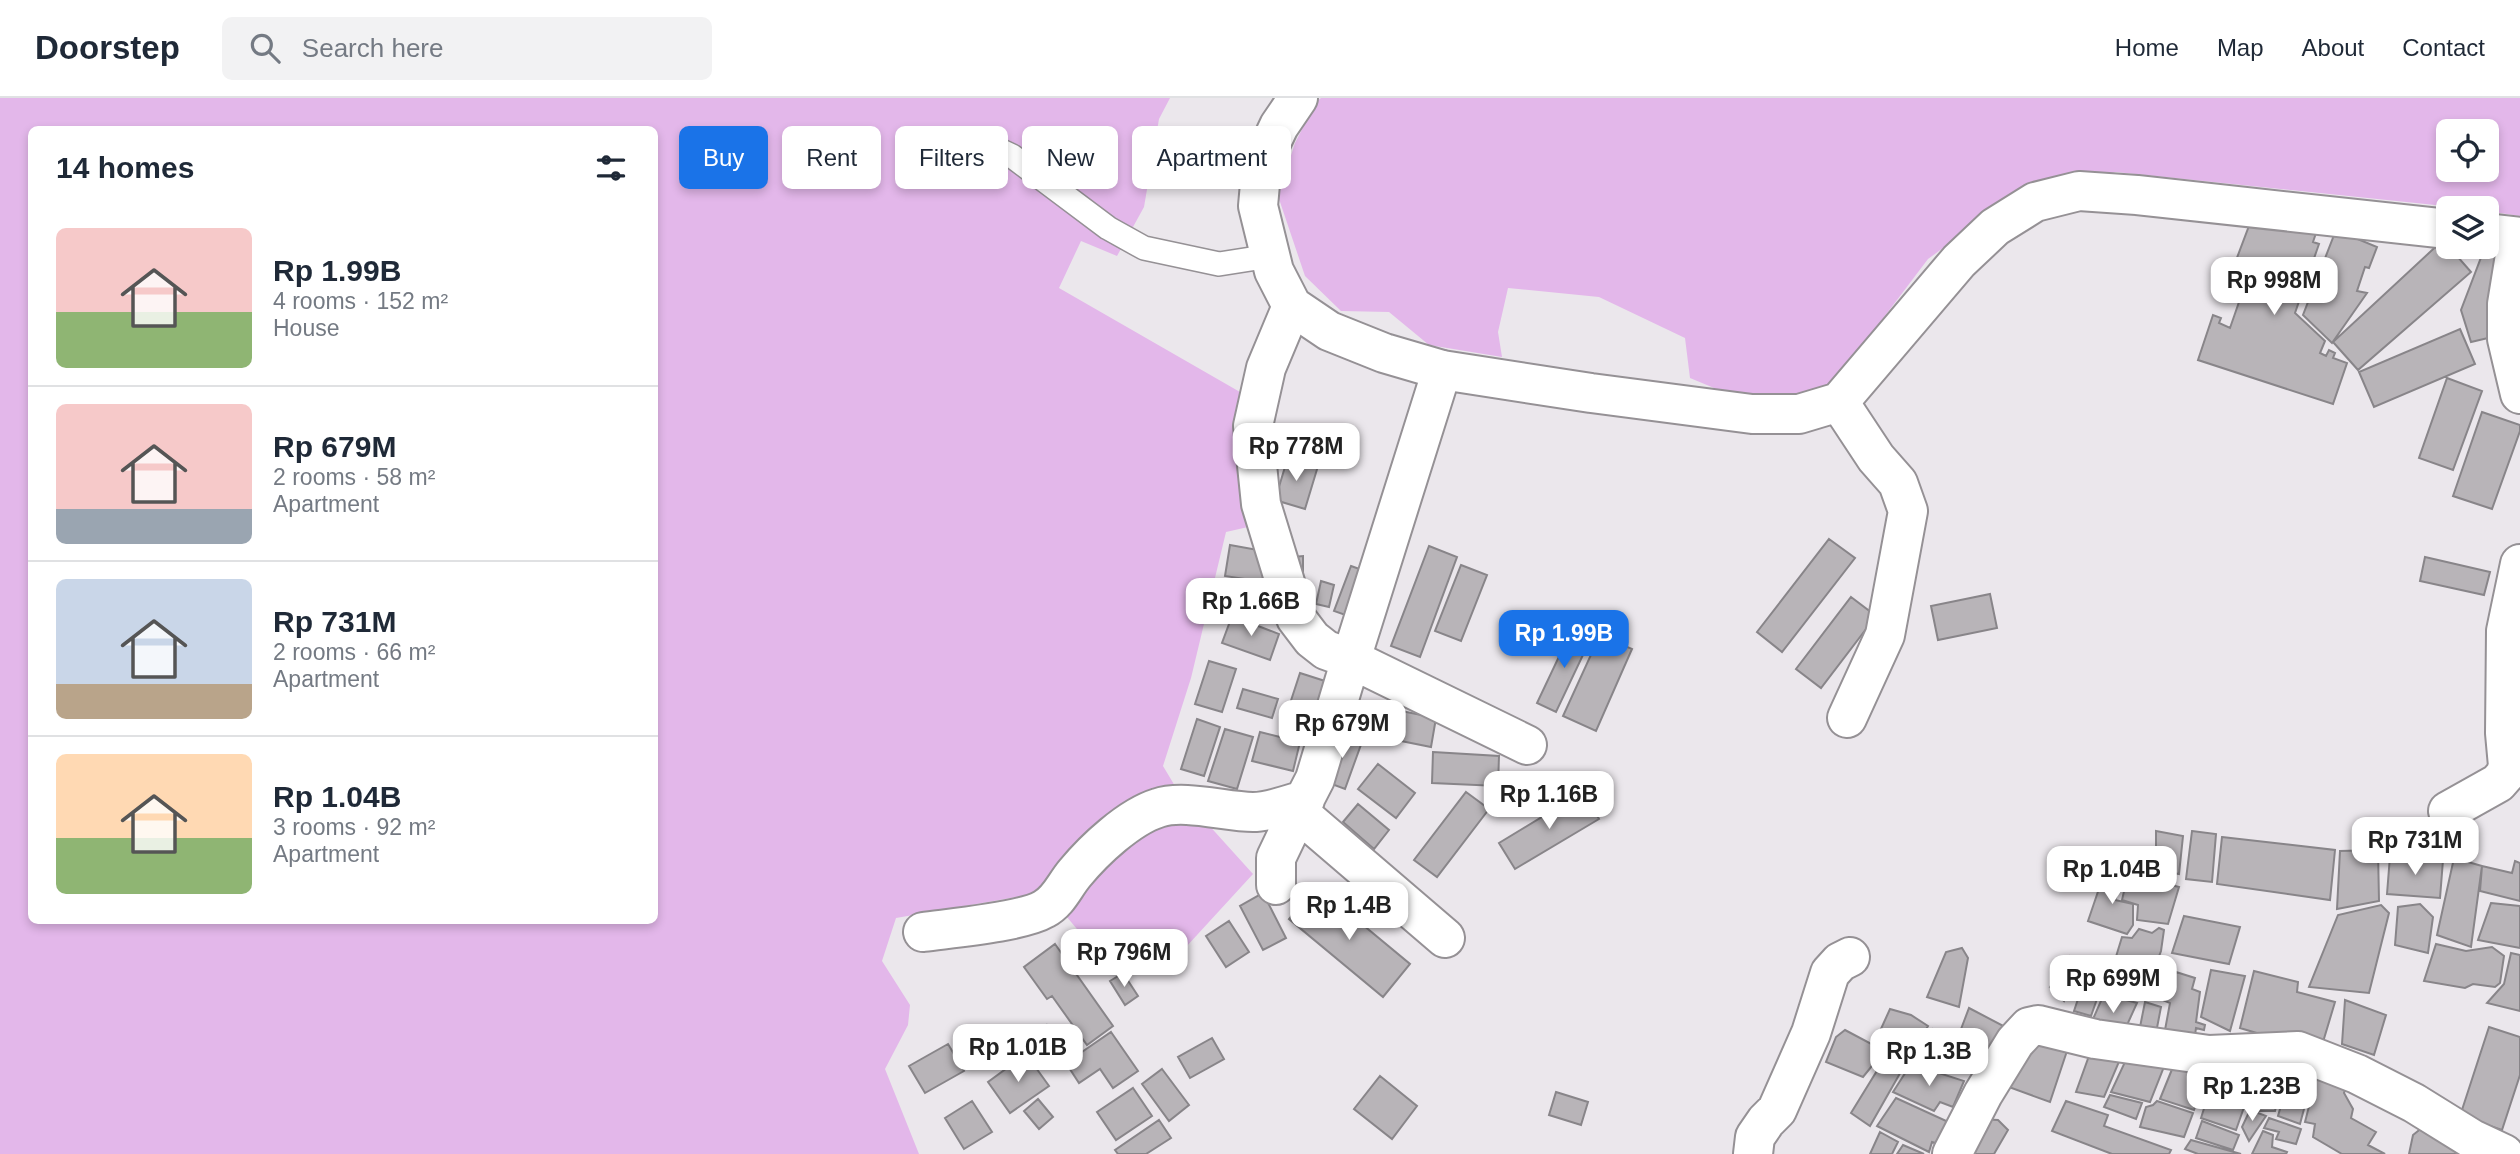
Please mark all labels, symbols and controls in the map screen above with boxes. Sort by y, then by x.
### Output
search box [222,17,712,80]
text: Doorstep [35,29,180,66]
icon: search [246,29,284,67]
text: Search here [302,33,444,63]
text: Home [2115,34,2179,61]
text: Map [2217,34,2264,61]
text: About [2302,34,2364,61]
text: Contact [2402,34,2485,61]
map controls [2436,119,2499,259]
button: locate [2436,119,2499,182]
chip: Buy [679,126,768,189]
chip: Rent [782,126,881,189]
chip: Filters [895,126,1008,189]
chip: New [1022,126,1118,189]
chip: Apartment [1132,126,1291,189]
icon: filters [592,149,630,187]
text: 14 homes [56,151,194,184]
button: layers [2436,196,2499,259]
text: Rp 1.99B [273,254,401,287]
icon: home [112,256,196,340]
pin: Rp 998M [2209,258,2339,317]
text: Rp 998M [2227,267,2321,293]
text: 4 rooms · 152 m² [273,288,448,314]
text: House [273,315,339,341]
pin: Rp 778M [1231,424,1361,483]
text: Rp 679M [273,430,396,463]
icon: home [112,432,196,516]
text: Rp 778M [1249,433,1343,459]
text: 2 rooms · 58 m² [273,464,435,490]
text: Apartment [273,491,379,517]
pin: Rp 1.66B [1179,578,1323,638]
text: Rp 1.66B [1202,588,1300,614]
text: Rp 731M [273,605,396,638]
icon: home [112,607,196,691]
pin: Rp 1.99B [1492,610,1636,670]
text: Rp 1.99B [1515,620,1613,646]
text: 2 rooms · 66 m² [273,639,435,665]
text: Apartment [273,666,379,692]
pin: Rp 679M [1277,700,1407,760]
text: Rp 679M [1295,710,1389,736]
pin: Rp 1.16B [1477,772,1621,831]
text: Rp 1.04B [273,780,401,813]
text: Rp 1.16B [1500,781,1598,807]
icon: home [112,782,196,866]
text: 3 rooms · 92 m² [273,814,435,840]
pin: Rp 731M [2350,818,2480,877]
text: Rp 731M [2368,827,2462,853]
text: Apartment [273,841,379,867]
pin: Rp 1.04B [2040,846,2184,906]
text: Rp 1.04B [2063,856,2161,882]
pin: Rp 1.4B [1284,882,1414,942]
text: Rp 1.4B [1306,892,1392,918]
pin: Rp 796M [1059,930,1189,989]
text: Rp 796M [1077,939,1171,965]
pin: Rp 699M [2048,956,2178,1015]
text: Rp 699M [2066,965,2160,991]
pin: Rp 1.01B [946,1024,1090,1084]
pin: Rp 1.3B [1864,1028,1994,1088]
text: Rp 1.01B [969,1034,1067,1060]
text: Rp 1.3B [1886,1038,1972,1064]
pin: Rp 1.23B [2180,1063,2324,1123]
text: Rp 1.23B [2203,1073,2301,1099]

